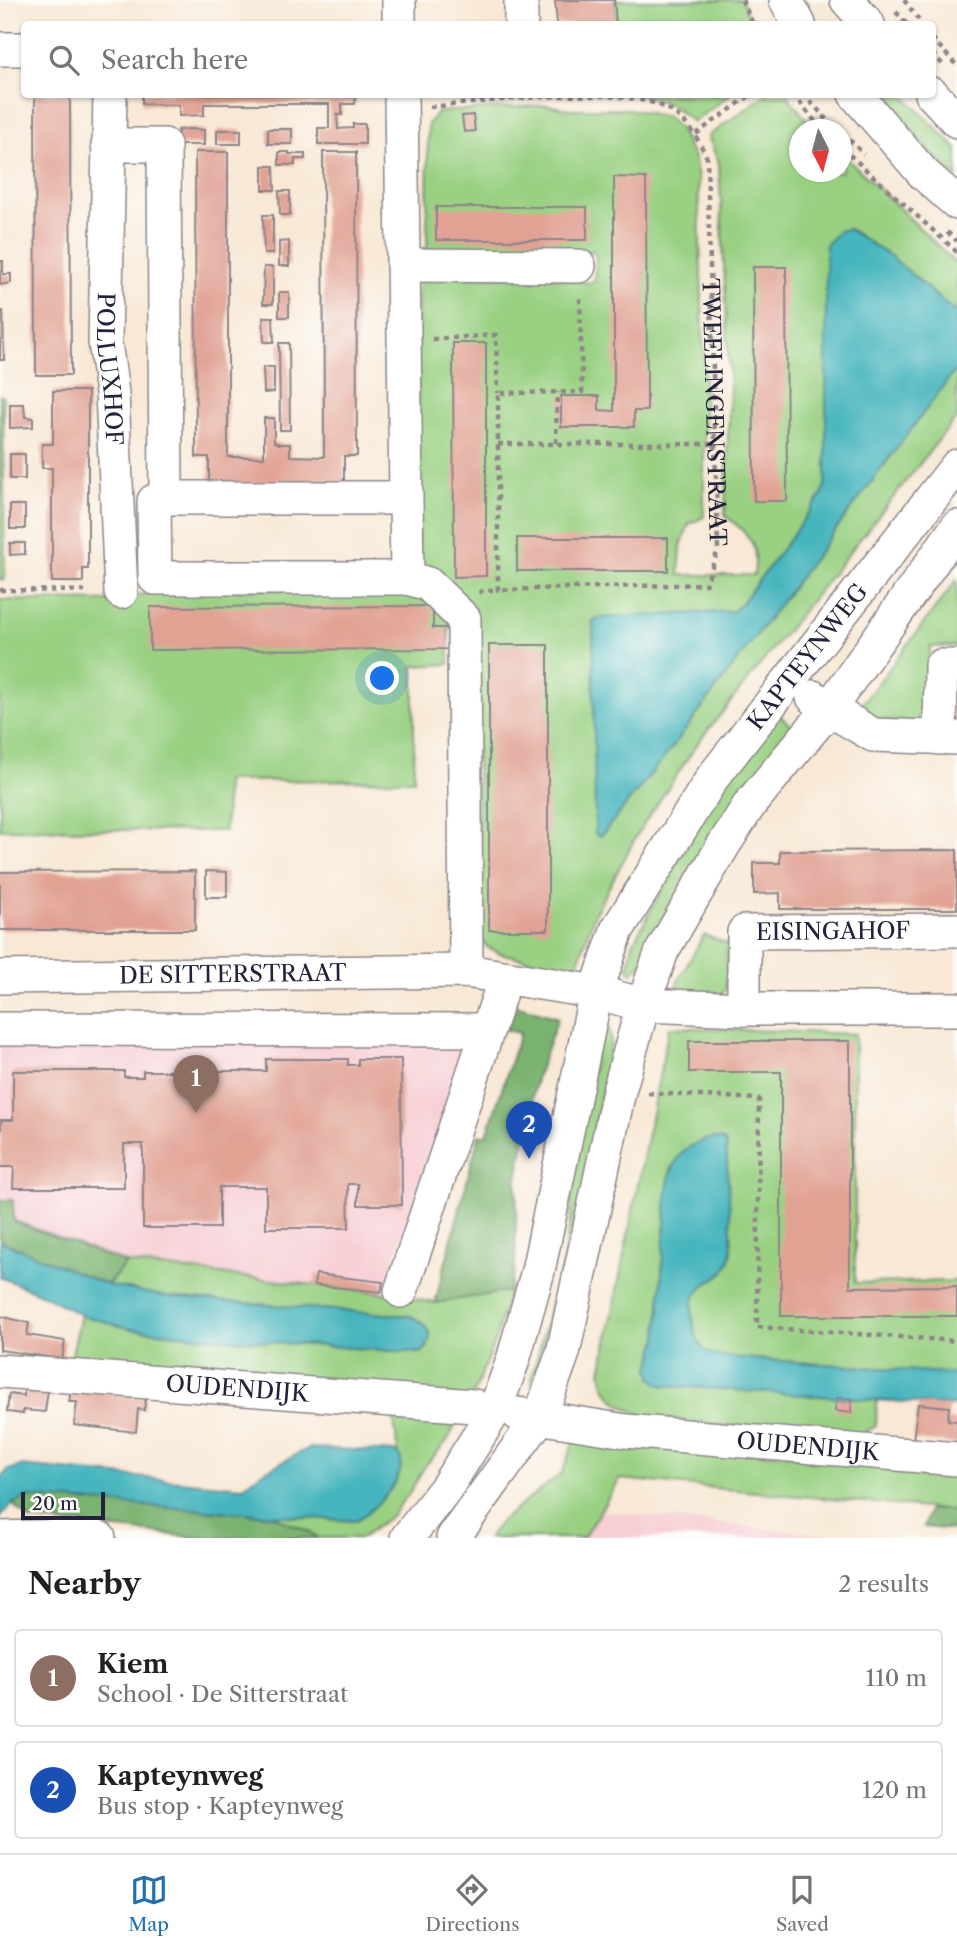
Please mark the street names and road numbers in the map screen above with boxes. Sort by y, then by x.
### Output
street label: TWEELINGENSTRAAT [696,278,732,547]
street label: POLLUXHOF [91,292,128,446]
street label: KAPTEYNWEG [741,578,873,735]
street label: EISINGAHOF [756,916,910,946]
street label: DE SITTERSTRAAT [119,959,348,989]
street label: OUDENDIJK [165,1369,311,1408]
street label: OUDENDIJK [735,1426,882,1466]

